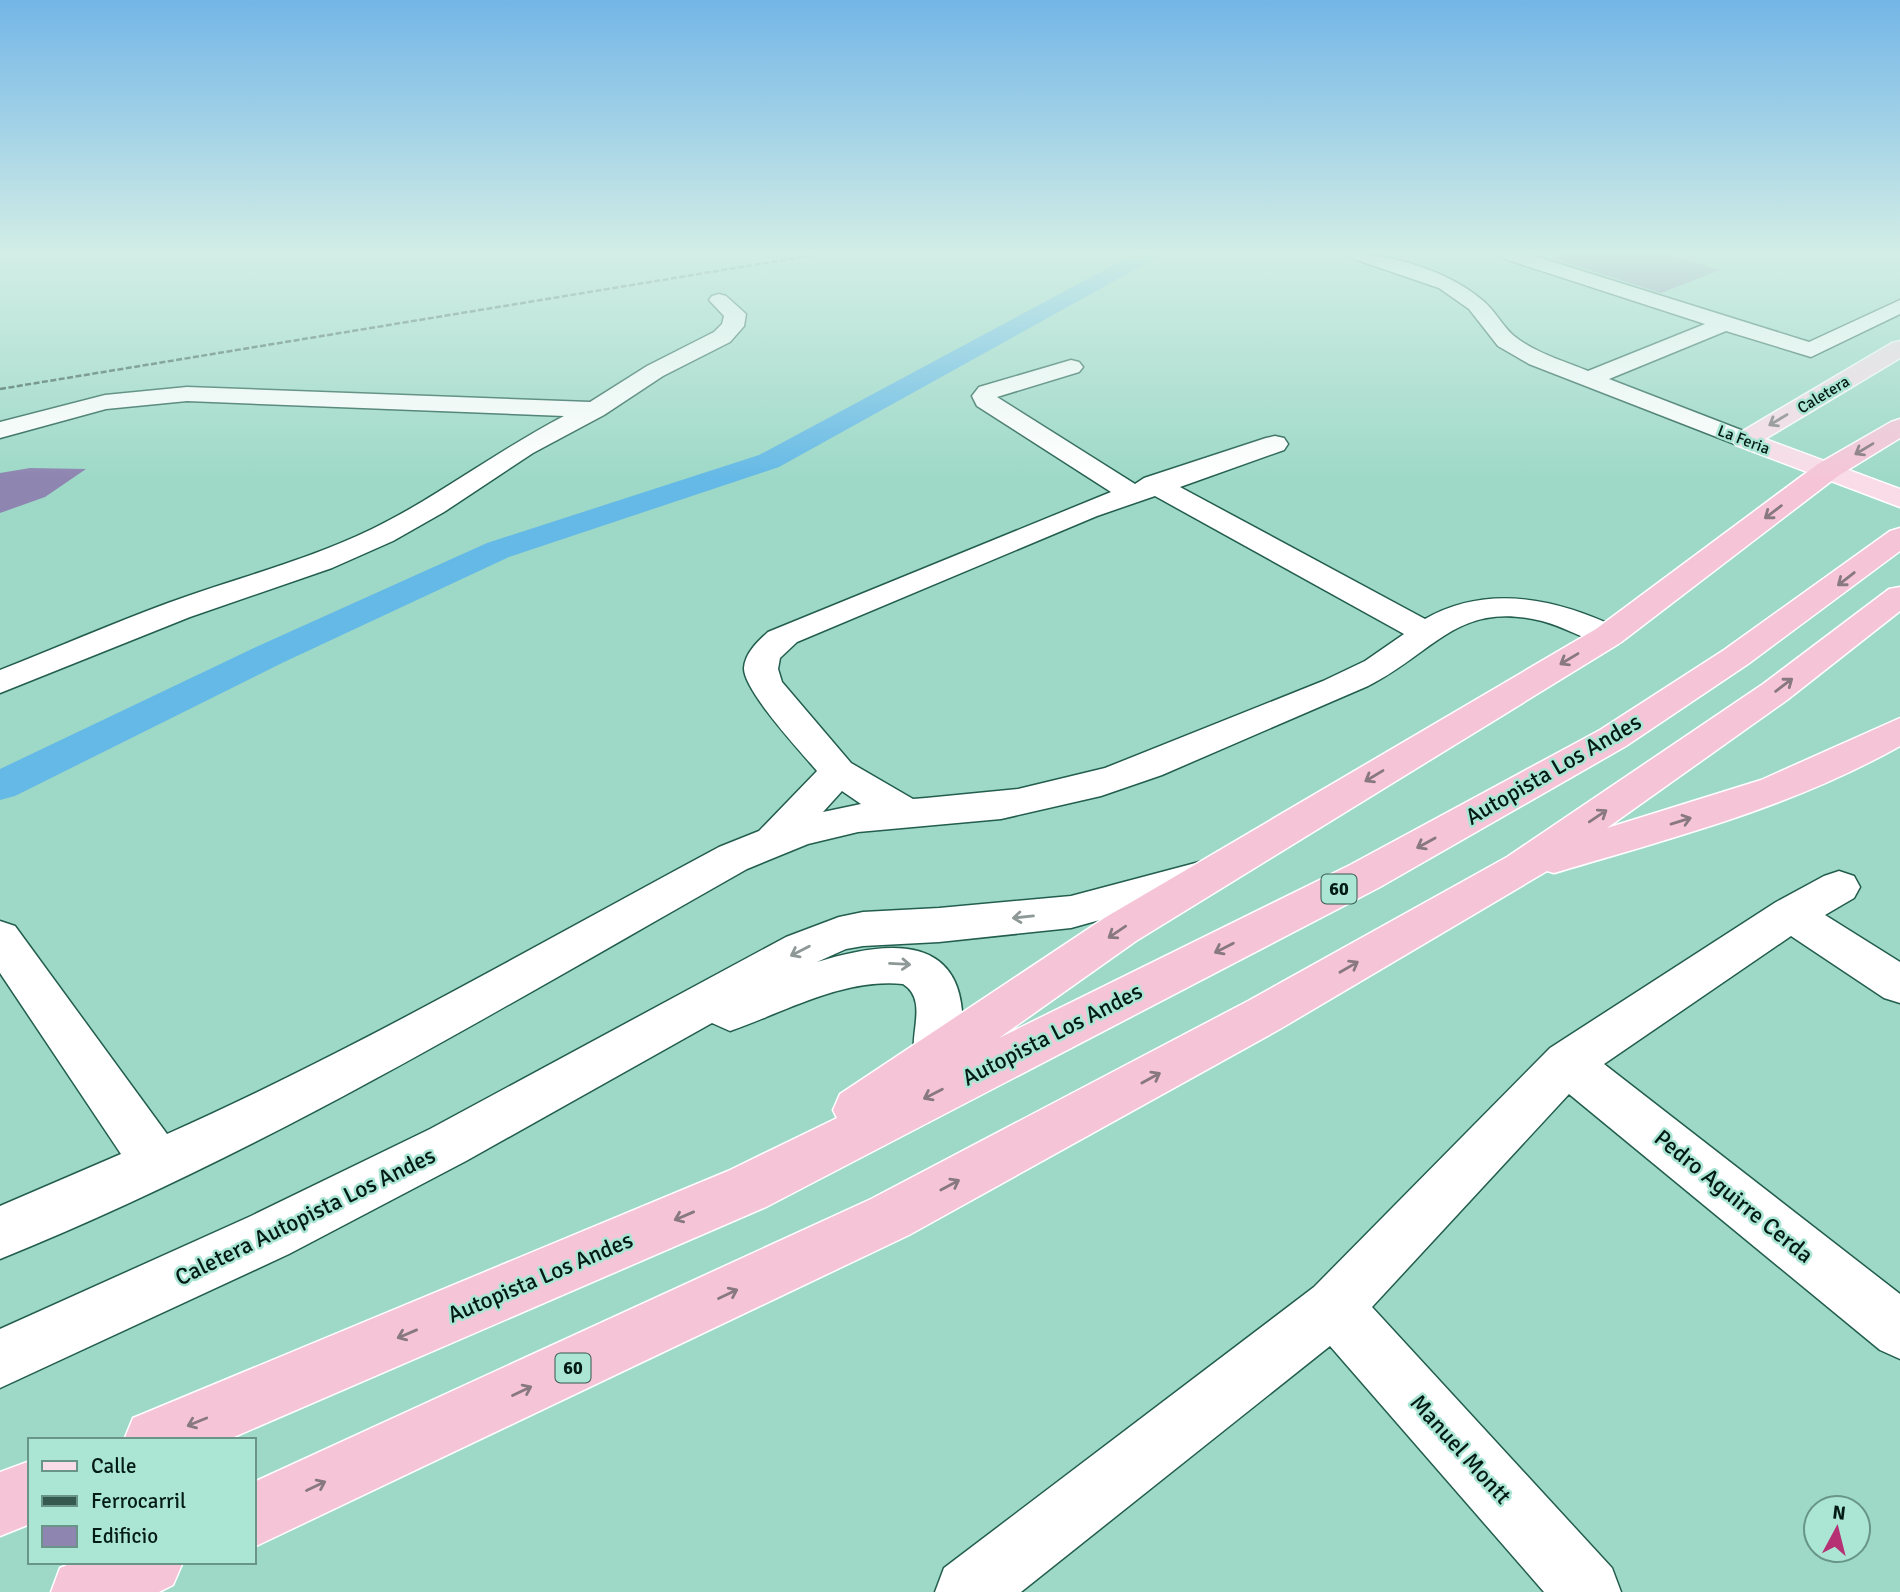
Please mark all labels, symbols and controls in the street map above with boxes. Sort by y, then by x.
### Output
street label: Caletera [1794,371,1853,418]
one-way arrow [1769,414,1789,428]
street label: La Feria [1715,421,1773,459]
one-way arrow [1854,442,1874,456]
one-way arrow [1765,504,1783,519]
one-way arrow [1837,571,1856,586]
one-way arrow [1560,653,1580,667]
one-way arrow [1775,677,1793,692]
street label: Autopista Los Andes [1460,707,1646,832]
one-way arrow [1365,769,1385,783]
one-way arrow [1588,808,1607,823]
one-way arrow [1670,814,1692,827]
one-way arrow [1416,836,1436,850]
road number: 60 [1322,874,1356,904]
one-way arrow [1012,911,1035,924]
one-way arrow [1107,925,1127,939]
one-way arrow [1214,941,1235,955]
one-way arrow [790,944,811,958]
one-way arrow [888,958,911,971]
one-way arrow [1339,960,1359,974]
street label: Autopista Los Andes [957,977,1147,1092]
one-way arrow [1140,1070,1160,1084]
one-way arrow [923,1088,944,1102]
street label: Pedro Aguirre Cerda [1648,1123,1819,1269]
street label: Caletera Autopista Los Andes [170,1141,440,1292]
one-way arrow [939,1178,960,1192]
one-way arrow [674,1210,695,1223]
street label: Autopista Los Andes [443,1225,637,1330]
one-way arrow [717,1287,738,1300]
one-way arrow [397,1328,418,1341]
road number: 60 [556,1353,590,1382]
one-way arrow [511,1384,532,1397]
street label: Manuel Montt [1404,1388,1518,1510]
one-way arrow [187,1416,209,1429]
legend [28,1438,256,1564]
text: Calle [91,1453,137,1479]
one-way arrow [305,1479,326,1492]
text: Ferrocarril [91,1488,186,1514]
north arrow [1802,1494,1872,1564]
text: N [1831,1500,1847,1526]
text: Edificio [91,1523,158,1549]

